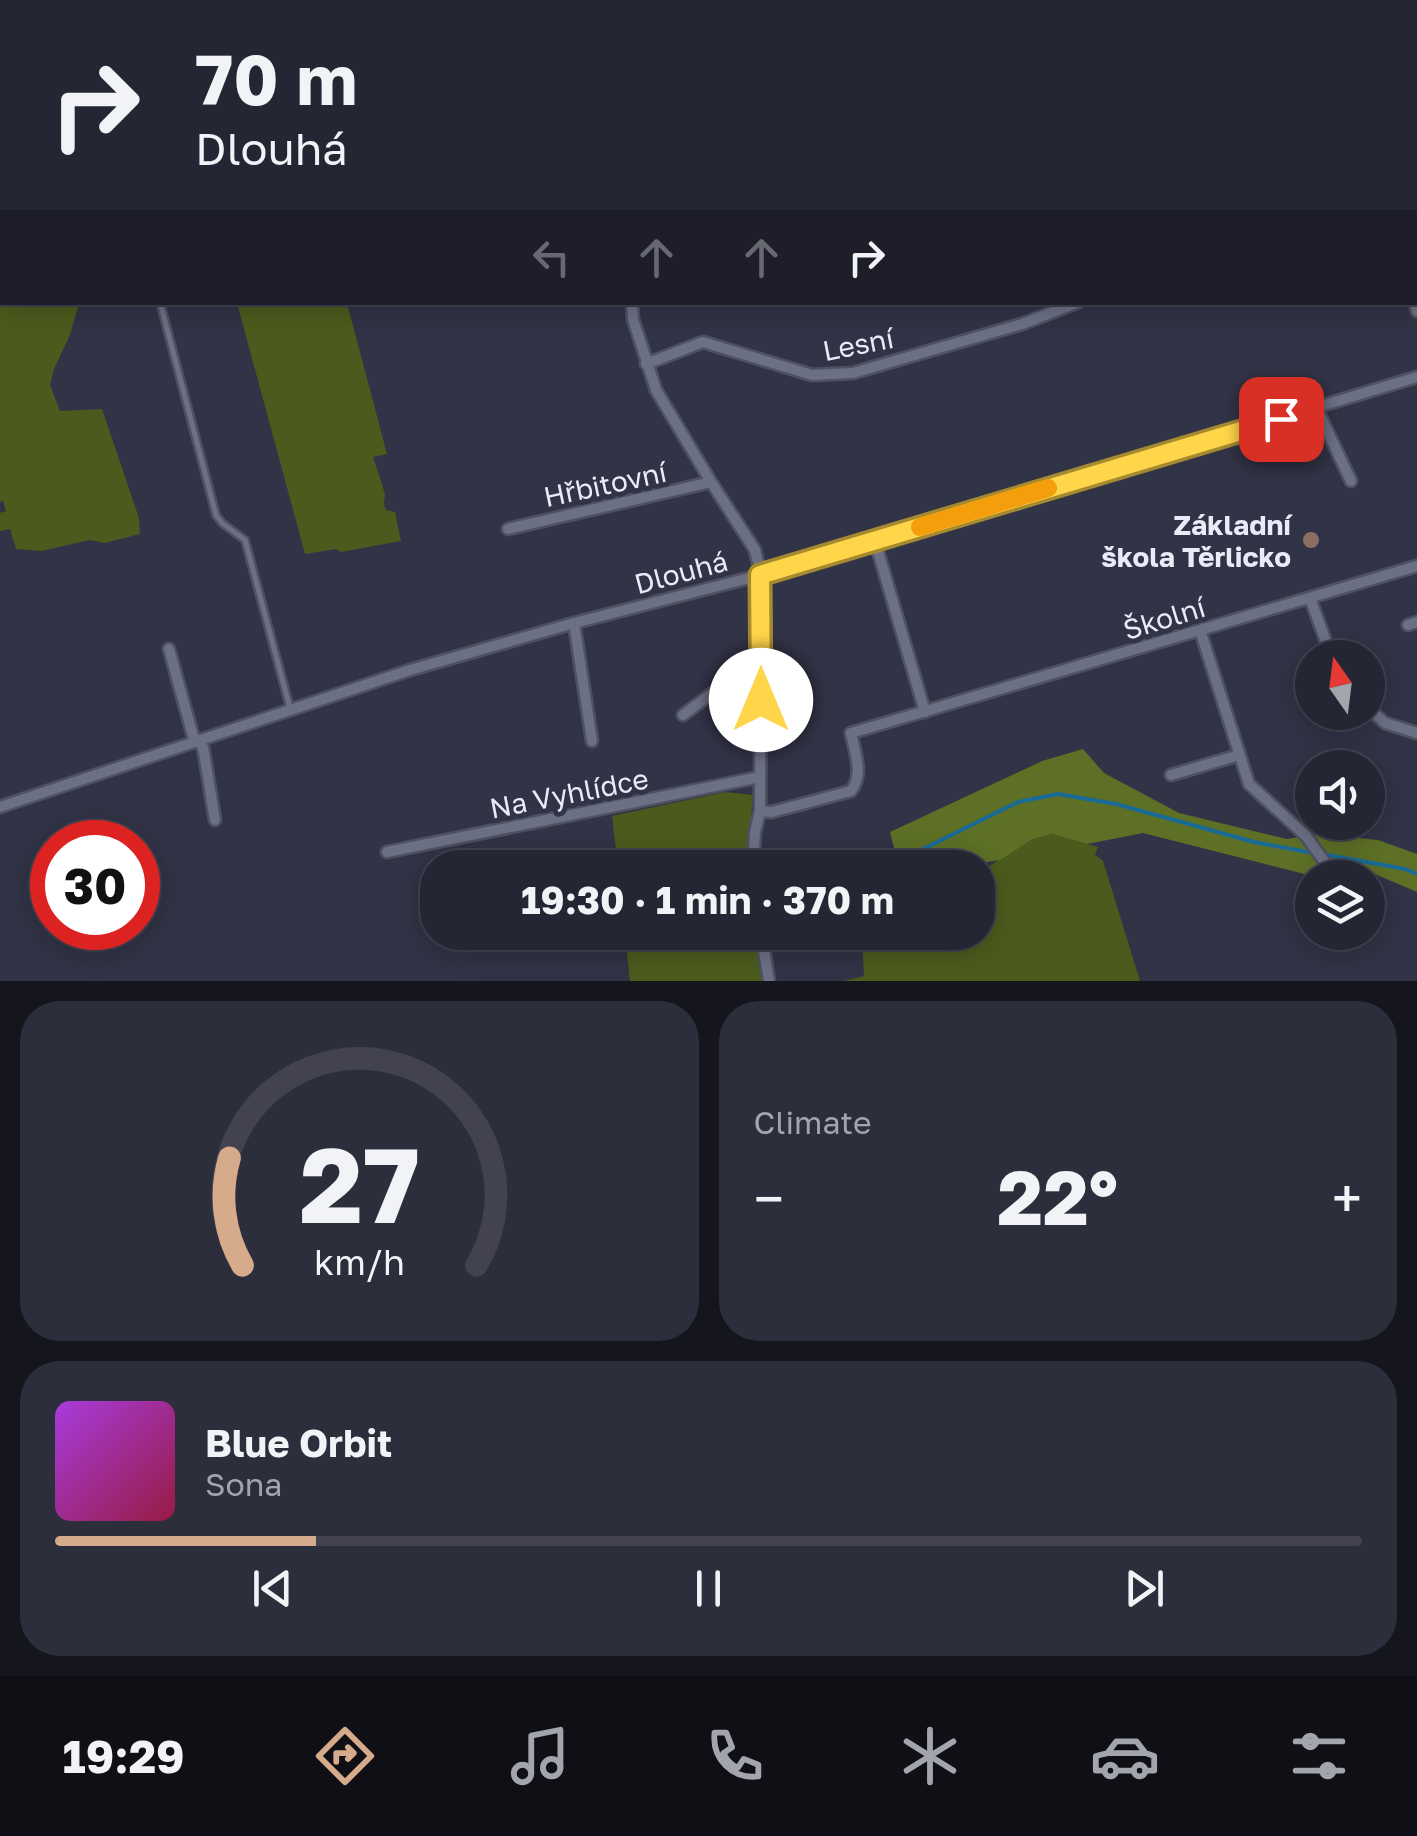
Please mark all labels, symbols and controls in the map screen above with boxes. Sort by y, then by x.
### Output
text: 70 m [195,36,357,120]
icon: right [30,40,160,170]
text: Dlouhá [195,121,348,175]
icon: left [524,230,579,285]
icon: ahead [629,230,684,285]
icon: ahead [734,230,789,285]
icon: right [839,230,894,285]
street label: Lesní [820,321,898,367]
pin [1239,377,1324,462]
icon: arrive [1254,392,1309,447]
street label: Hřbitovní [541,455,671,513]
place label: Základní škola Těrlicko [1101,508,1293,573]
marker: Základní škola Těrlicko [1300,529,1322,551]
street label: Dlouhá [631,544,731,600]
street label: Školní [1119,590,1210,646]
north arrow [1295,640,1385,730]
map controls [1295,640,1385,950]
position arrow [709,648,813,752]
button: sound [1295,750,1385,840]
street label: Na Vyhlídce [487,761,651,825]
speed limit sign: 30 [30,820,160,950]
button: layers [1295,860,1385,950]
text: 19:30 · 1 min · 370 m [521,877,894,922]
text: Climate [754,1103,872,1141]
text: 27 [299,1121,419,1246]
text: 22° [997,1151,1118,1242]
text: − [754,1165,784,1231]
text: + [1332,1165,1362,1231]
text: km/h [314,1240,405,1283]
text: Blue Orbit [205,1420,392,1465]
text: Sona [205,1465,282,1503]
icon: previous [245,1561,300,1616]
icon: pause [681,1561,736,1616]
icon: next [1117,1561,1172,1616]
icon: directions [310,1721,380,1791]
icon: music [505,1721,575,1791]
icon: phone [700,1721,770,1791]
icon: climate [895,1721,965,1791]
icon: car [1090,1721,1160,1791]
icon: filters [1284,1721,1354,1791]
text: 19:29 [62,1729,185,1783]

